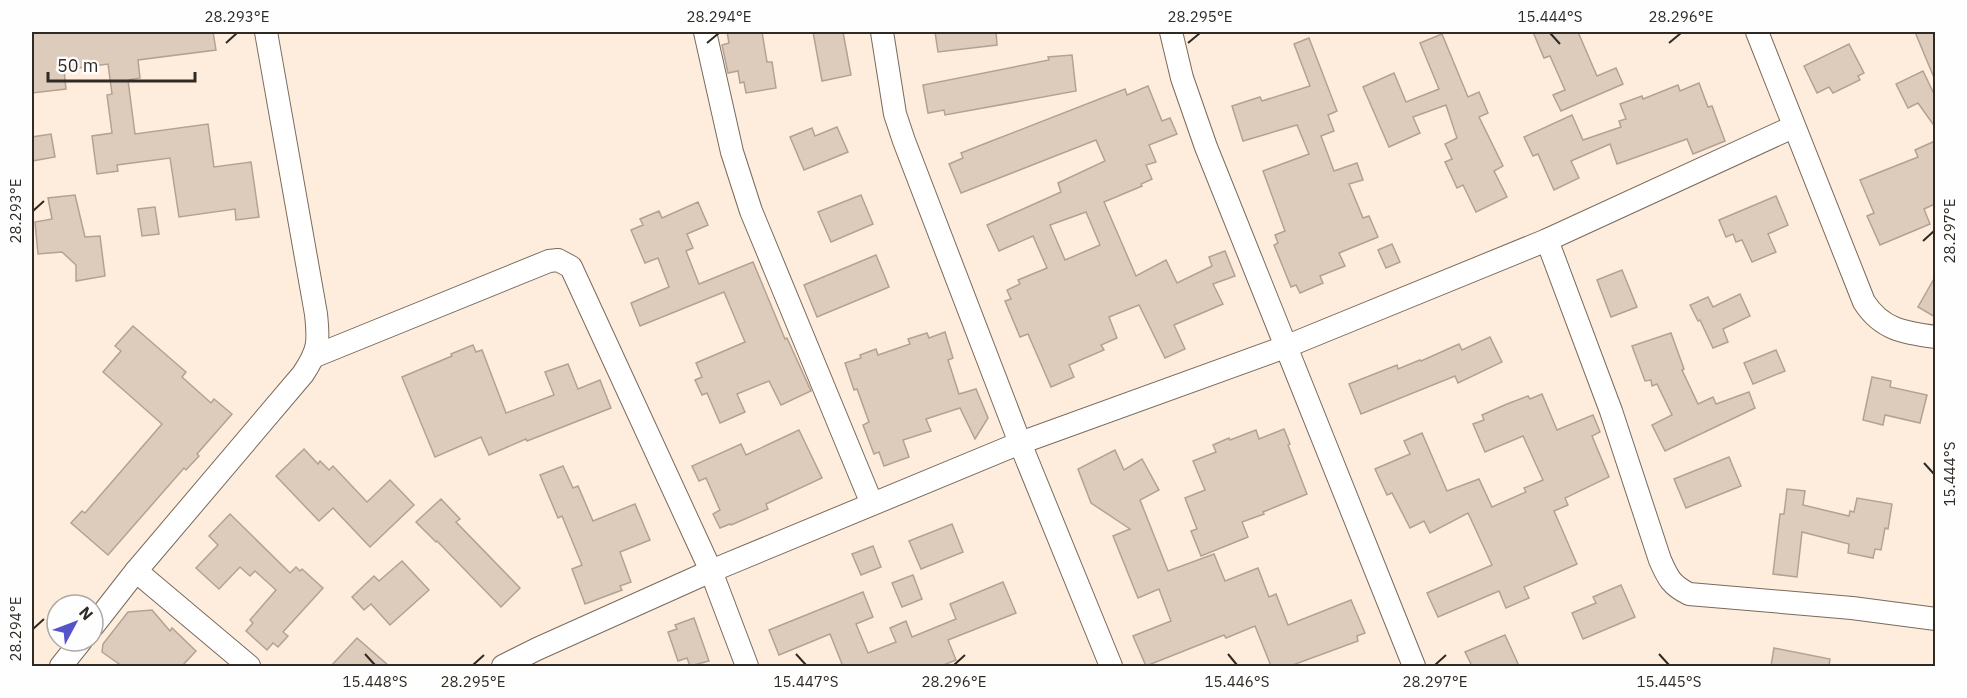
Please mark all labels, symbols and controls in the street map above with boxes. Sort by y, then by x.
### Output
text: 28.293°E [205,7,269,26]
text: 28.294°E [687,7,751,26]
text: 28.295°E [1168,7,1232,26]
text: 15.444°S [1518,7,1582,26]
text: 28.296°E [1649,7,1713,26]
scale bar [48,45,195,83]
text: 50 m [57,54,99,77]
text: 28.293°E [6,179,25,243]
text: 28.297°E [1940,199,1959,263]
text: 15.444°S [1940,442,1959,506]
north arrow [45,593,105,653]
text: 28.294°E [6,597,25,661]
text: N [75,602,98,624]
text: 15.448°S [343,672,407,691]
text: 28.295°E [441,672,505,691]
text: 15.447°S [774,672,838,691]
text: 28.296°E [922,672,986,691]
text: 15.446°S [1205,672,1269,691]
text: 28.297°E [1403,672,1467,691]
text: 15.445°S [1637,672,1701,691]

